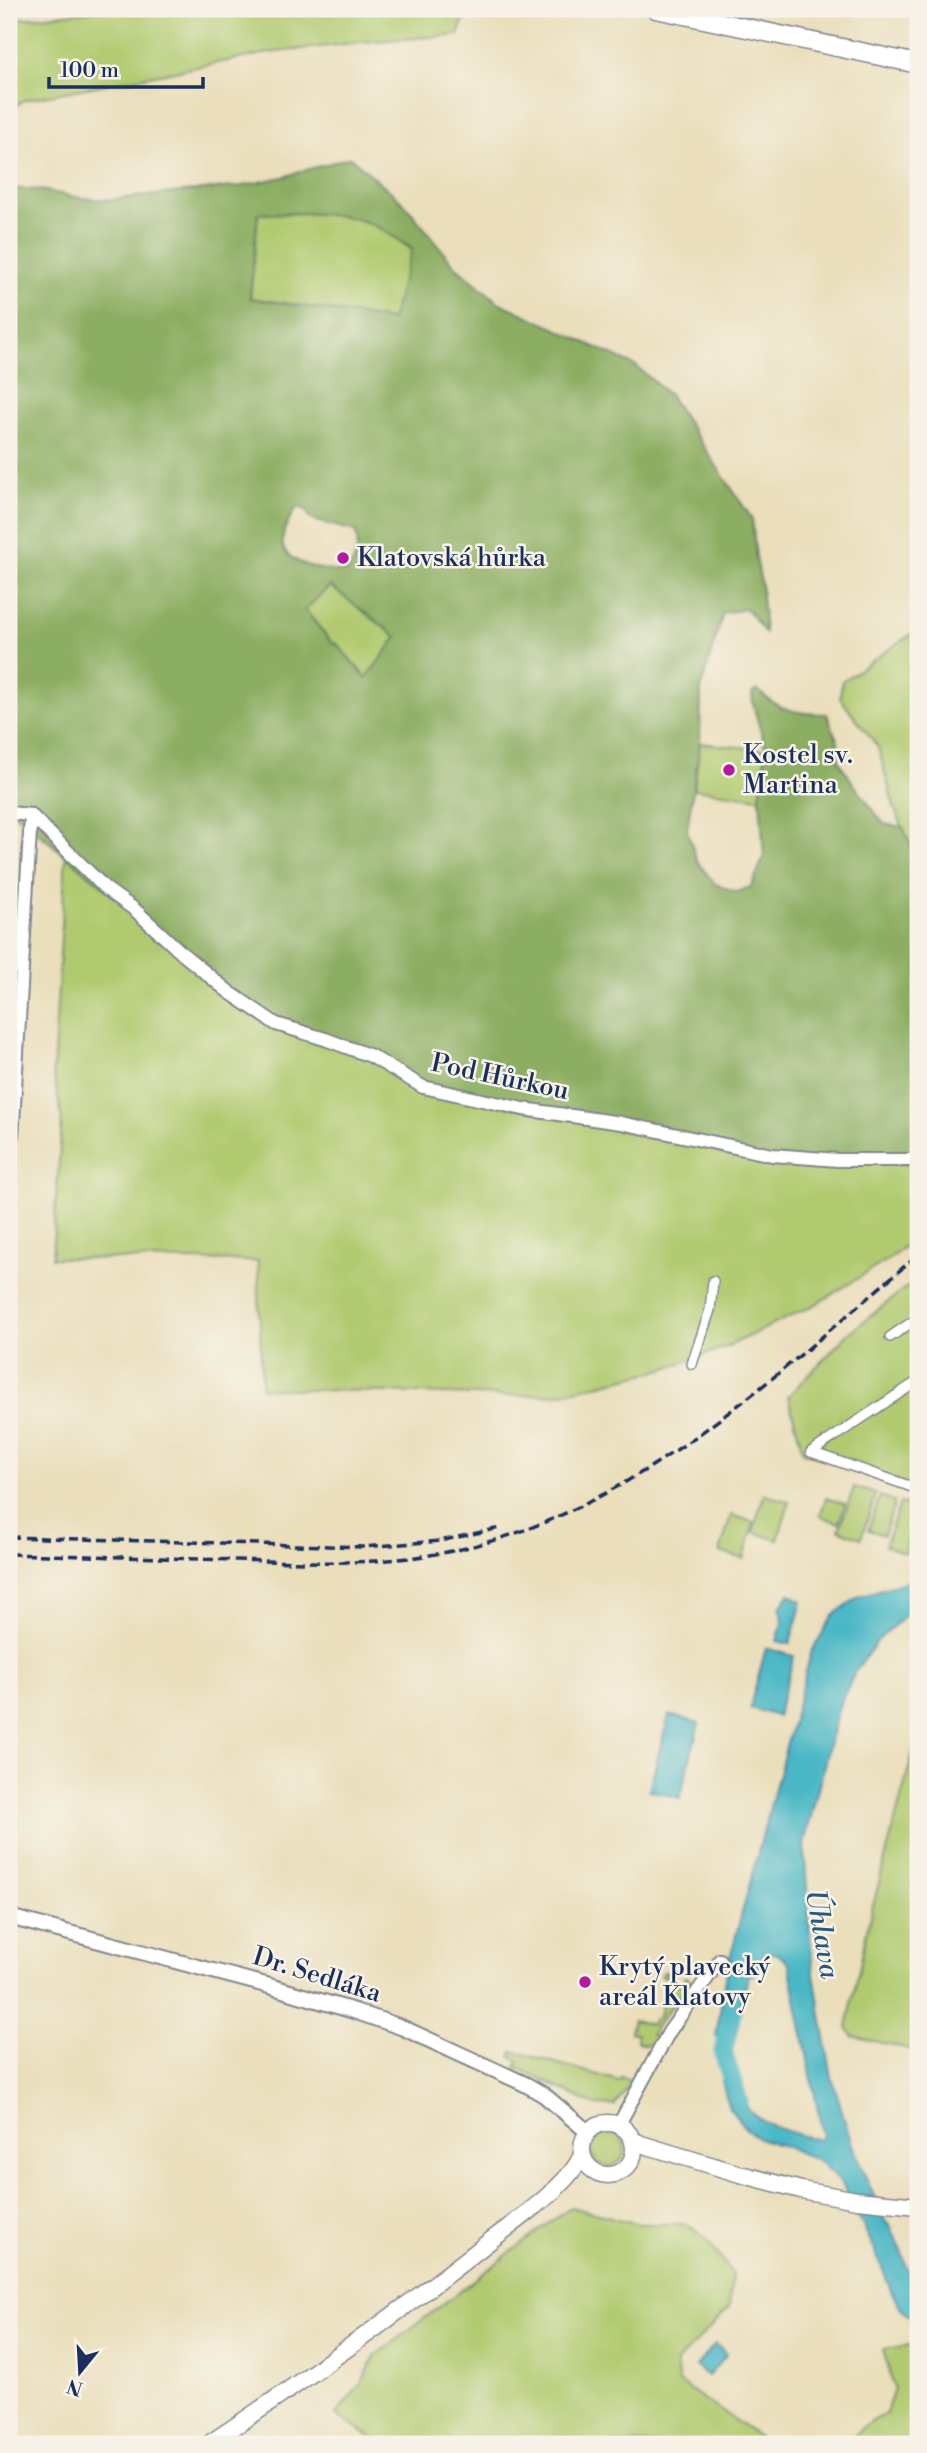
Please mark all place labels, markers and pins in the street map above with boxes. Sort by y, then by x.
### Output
place label: Klatovská hůrka [357,542,547,574]
marker: Klatovská hůrka [335,550,351,566]
place label: Kostel sv. Martina [743,739,853,801]
marker: Kostel sv. Martina [721,762,737,778]
place label: Krytý plavecký areál Klatovy [599,1951,771,2013]
marker: Krytý plavecký areál Klatovy [577,1974,593,1990]

